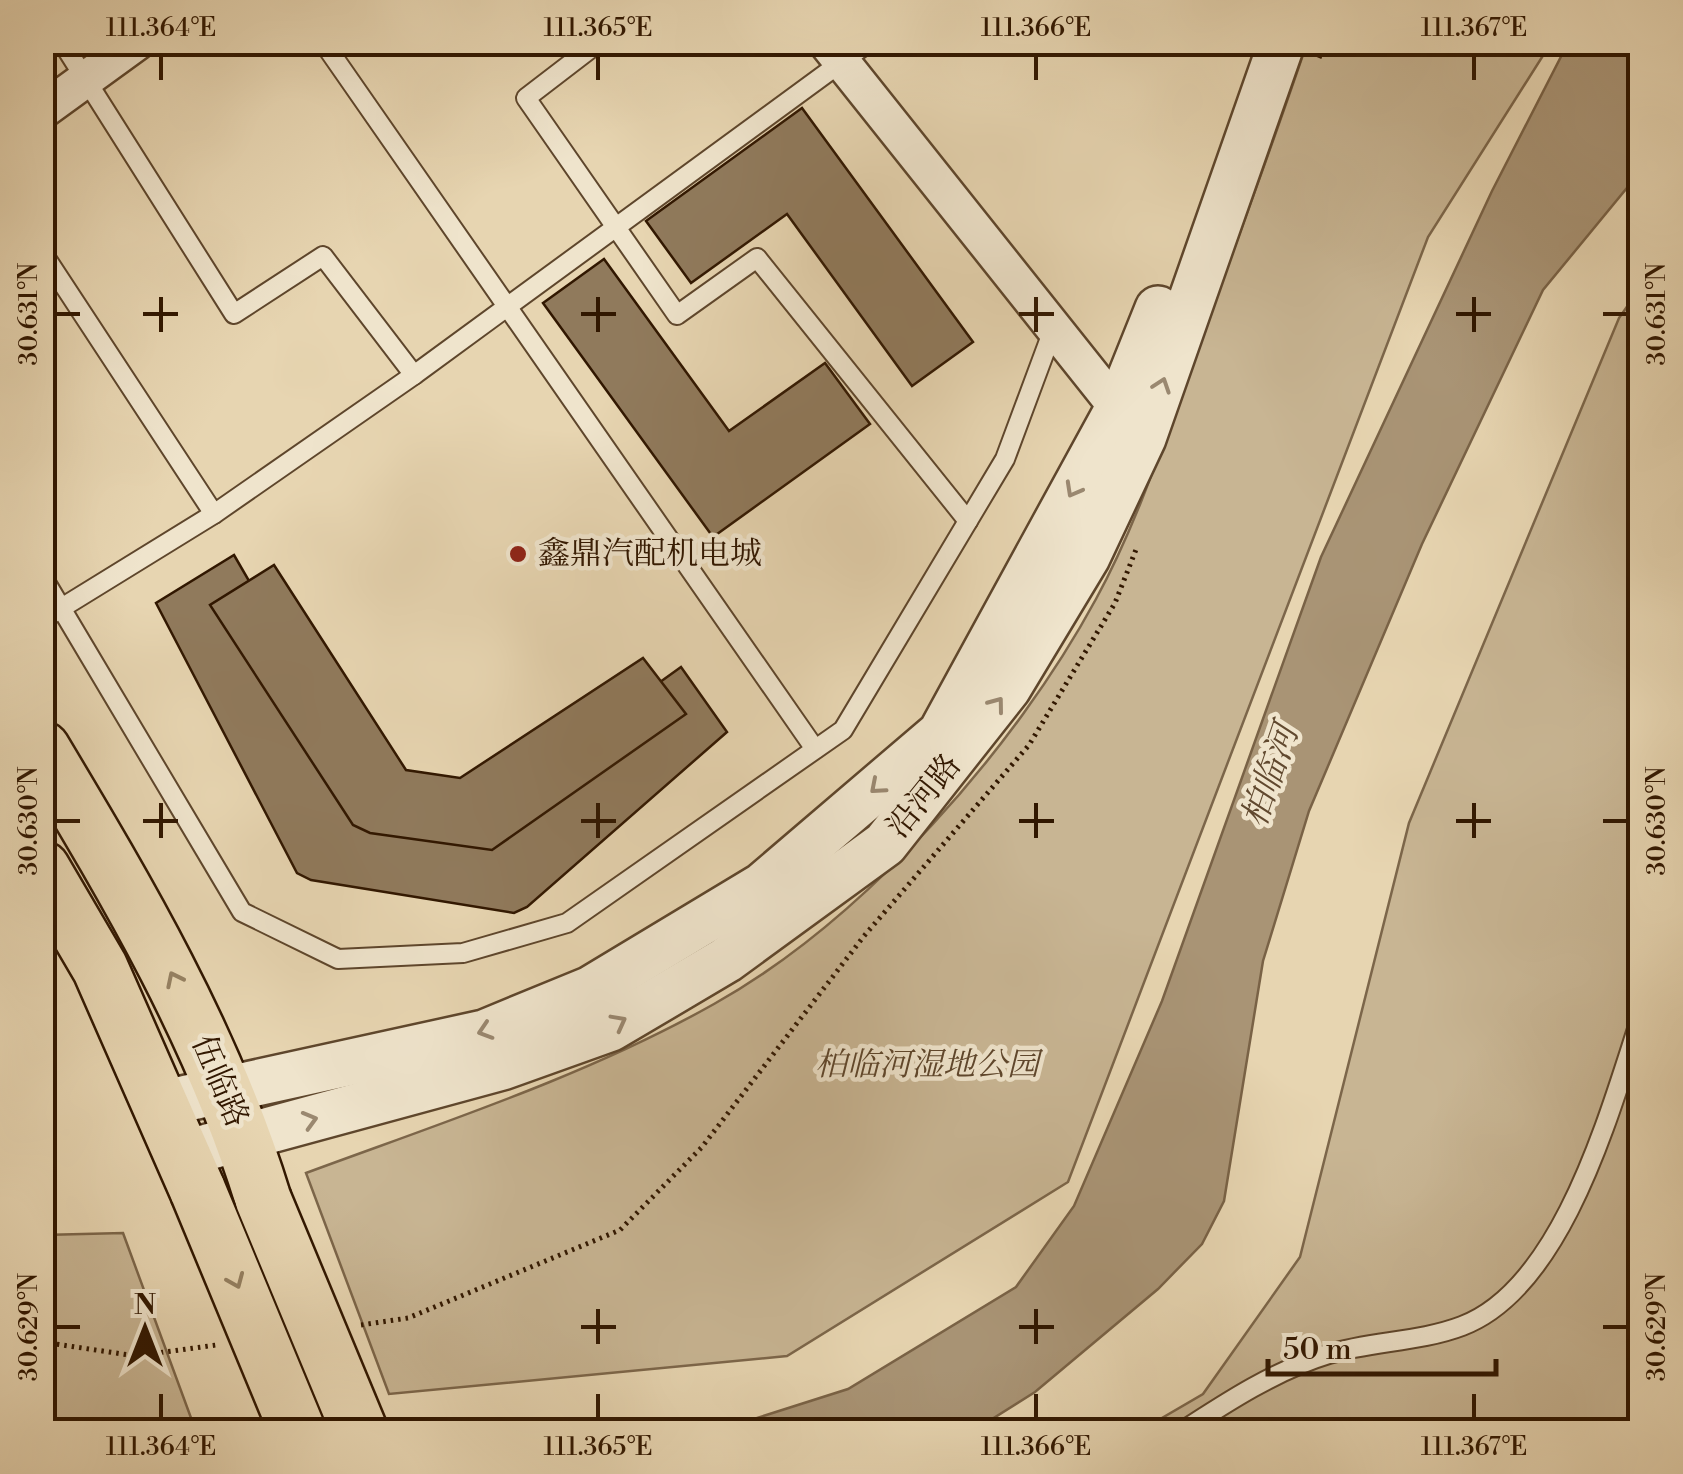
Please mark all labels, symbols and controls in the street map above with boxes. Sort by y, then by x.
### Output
text: 111.364°E [106,13,216,44]
text: 111.365°E [543,13,653,44]
text: 111.366°E [981,13,1091,44]
text: 111.367°E [1421,13,1527,44]
text: 30.631°N [14,262,45,365]
text: 30.631°N [1642,262,1673,365]
one-way arrow [1150,377,1170,394]
one-way arrow [1066,480,1085,498]
place label: 鑫鼎汽配机电城 [538,534,762,574]
marker: 鑫鼎汽配机电城 [507,543,529,565]
one-way arrow [985,697,1002,715]
water label: 柏临河 [1234,714,1310,833]
street label: 沿河路 [878,746,970,846]
text: 30.630°N [14,766,45,876]
text: 30.630°N [1642,766,1673,876]
one-way arrow [870,776,889,794]
one-way arrow [166,971,186,989]
one-way arrow [609,1015,627,1035]
one-way arrow [478,1019,495,1039]
street label: 伍临路 [183,1029,257,1133]
park label: 柏临河湿地公园 [815,1045,1044,1085]
one-way arrow [301,1111,318,1132]
one-way arrow [224,1271,244,1289]
text: 30.629°N [14,1272,45,1381]
text: 30.629°N [1642,1272,1673,1381]
north arrow [95,1279,195,1379]
text: N [134,1288,156,1323]
scale bar [1268,1314,1496,1376]
text: 50 m [1283,1331,1352,1369]
text: 111.364°E [106,1432,216,1463]
text: 111.365°E [543,1432,653,1463]
text: 111.366°E [981,1432,1091,1463]
text: 111.367°E [1421,1432,1527,1463]

